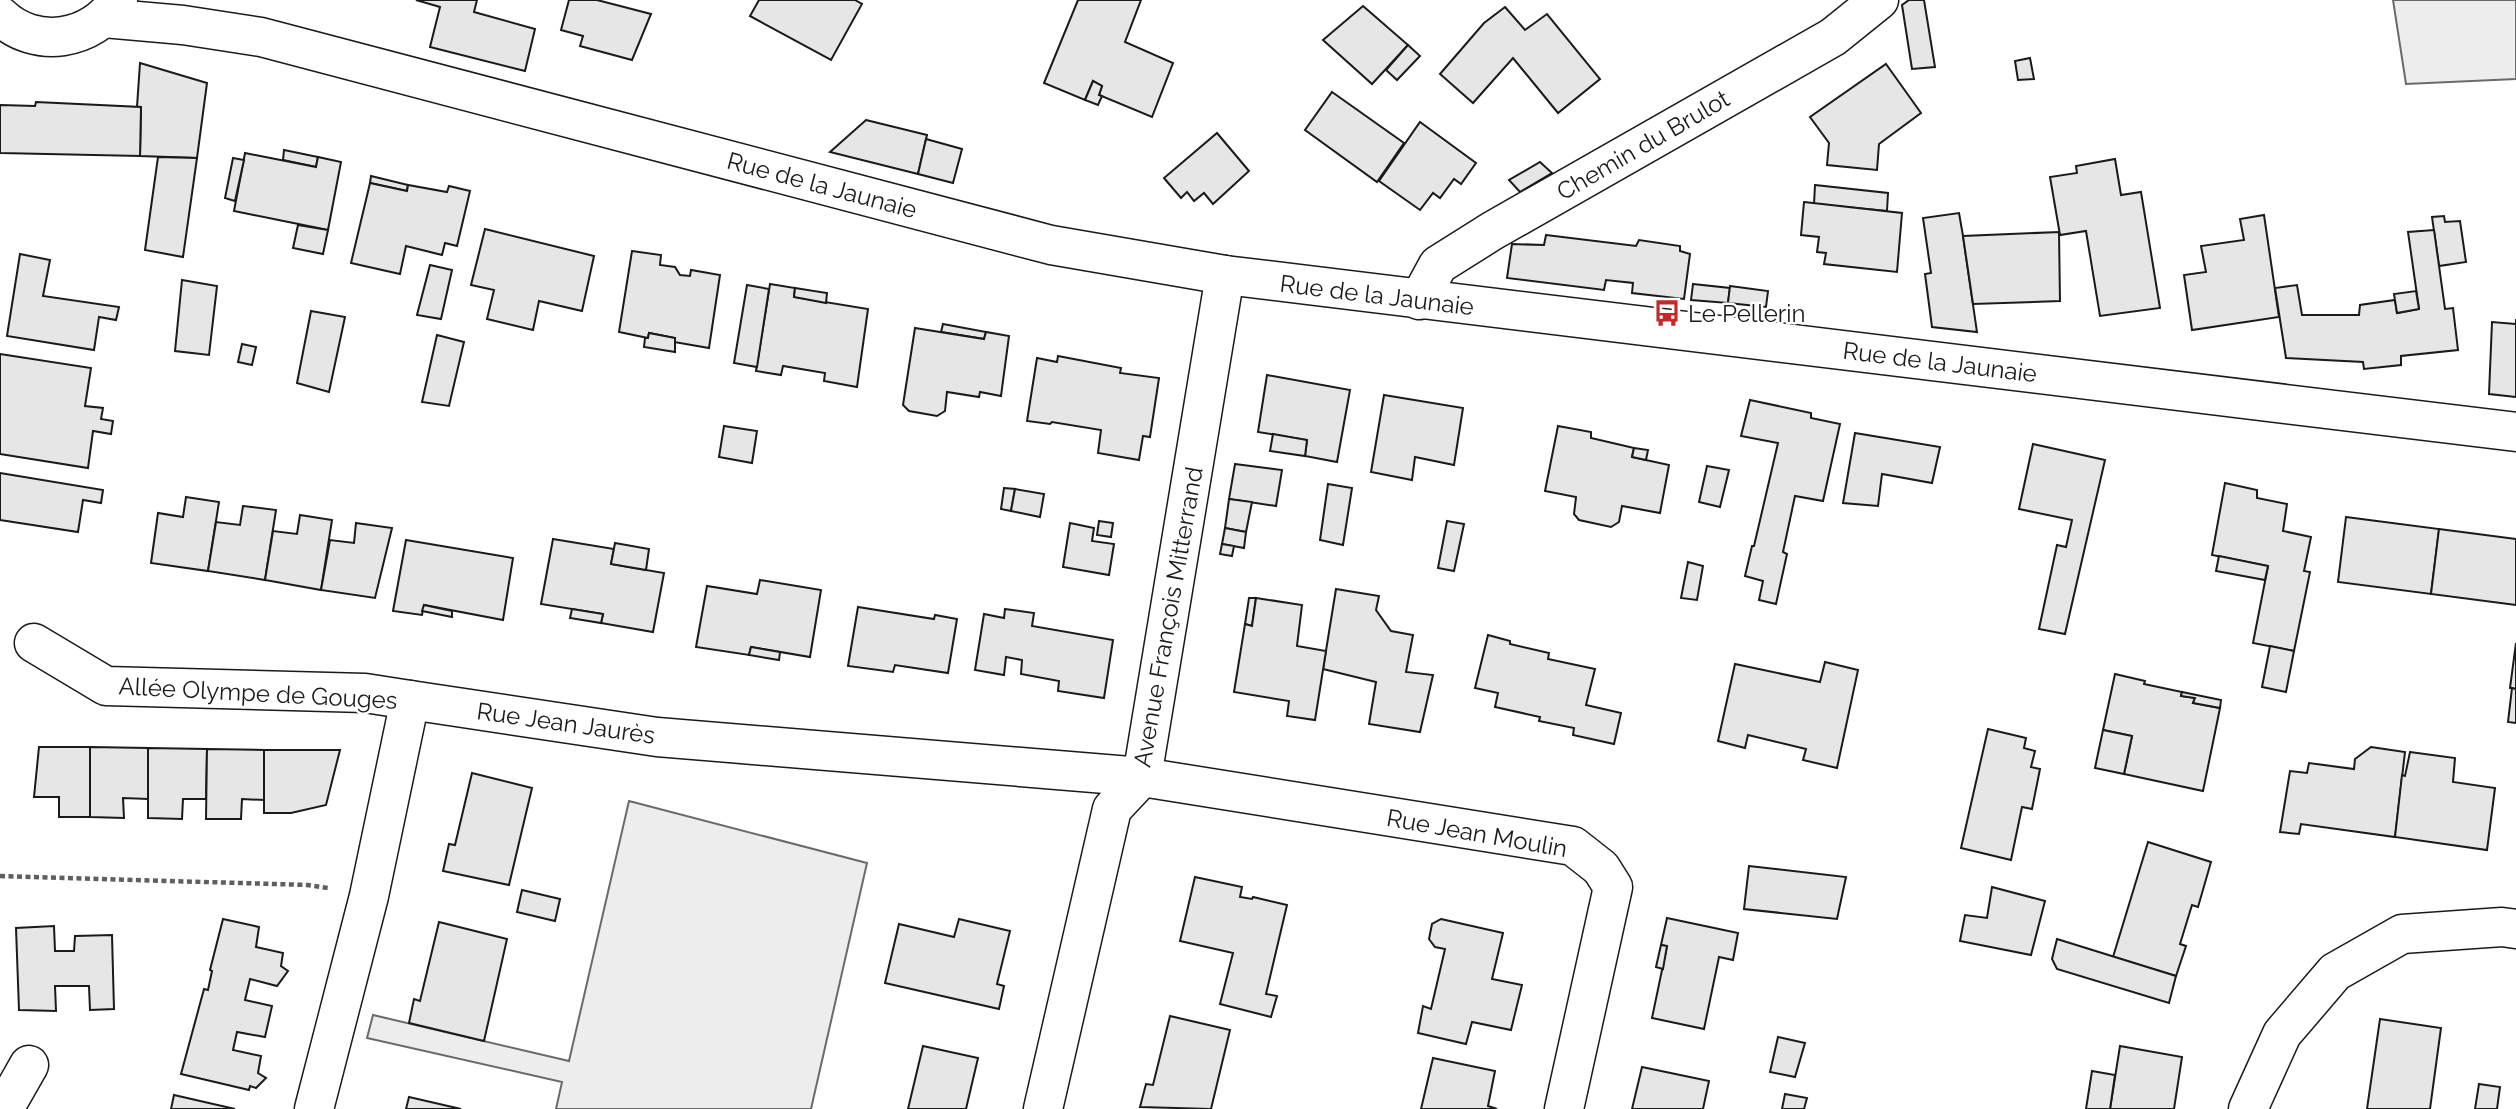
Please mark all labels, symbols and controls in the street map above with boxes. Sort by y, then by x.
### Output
street label: Chemin du Brulot [1551,84,1735,206]
street label: Rue de la Jaunaie [724,146,920,224]
street label: Rue de la Jaunaie [1278,269,1476,321]
bus stop icon: Le Pellerin [1652,298,1682,328]
place label: Le Pellerin [1688,299,1806,328]
street label: Rue de la Jaunaie [1841,336,2039,388]
street label: Avenue François Mitterrand [1127,465,1209,769]
street label: Allée Olympe de Gouges [118,671,398,715]
street label: Rue Jean Jaurès [475,696,657,750]
street label: Rue Jean Moulin [1384,803,1570,863]

